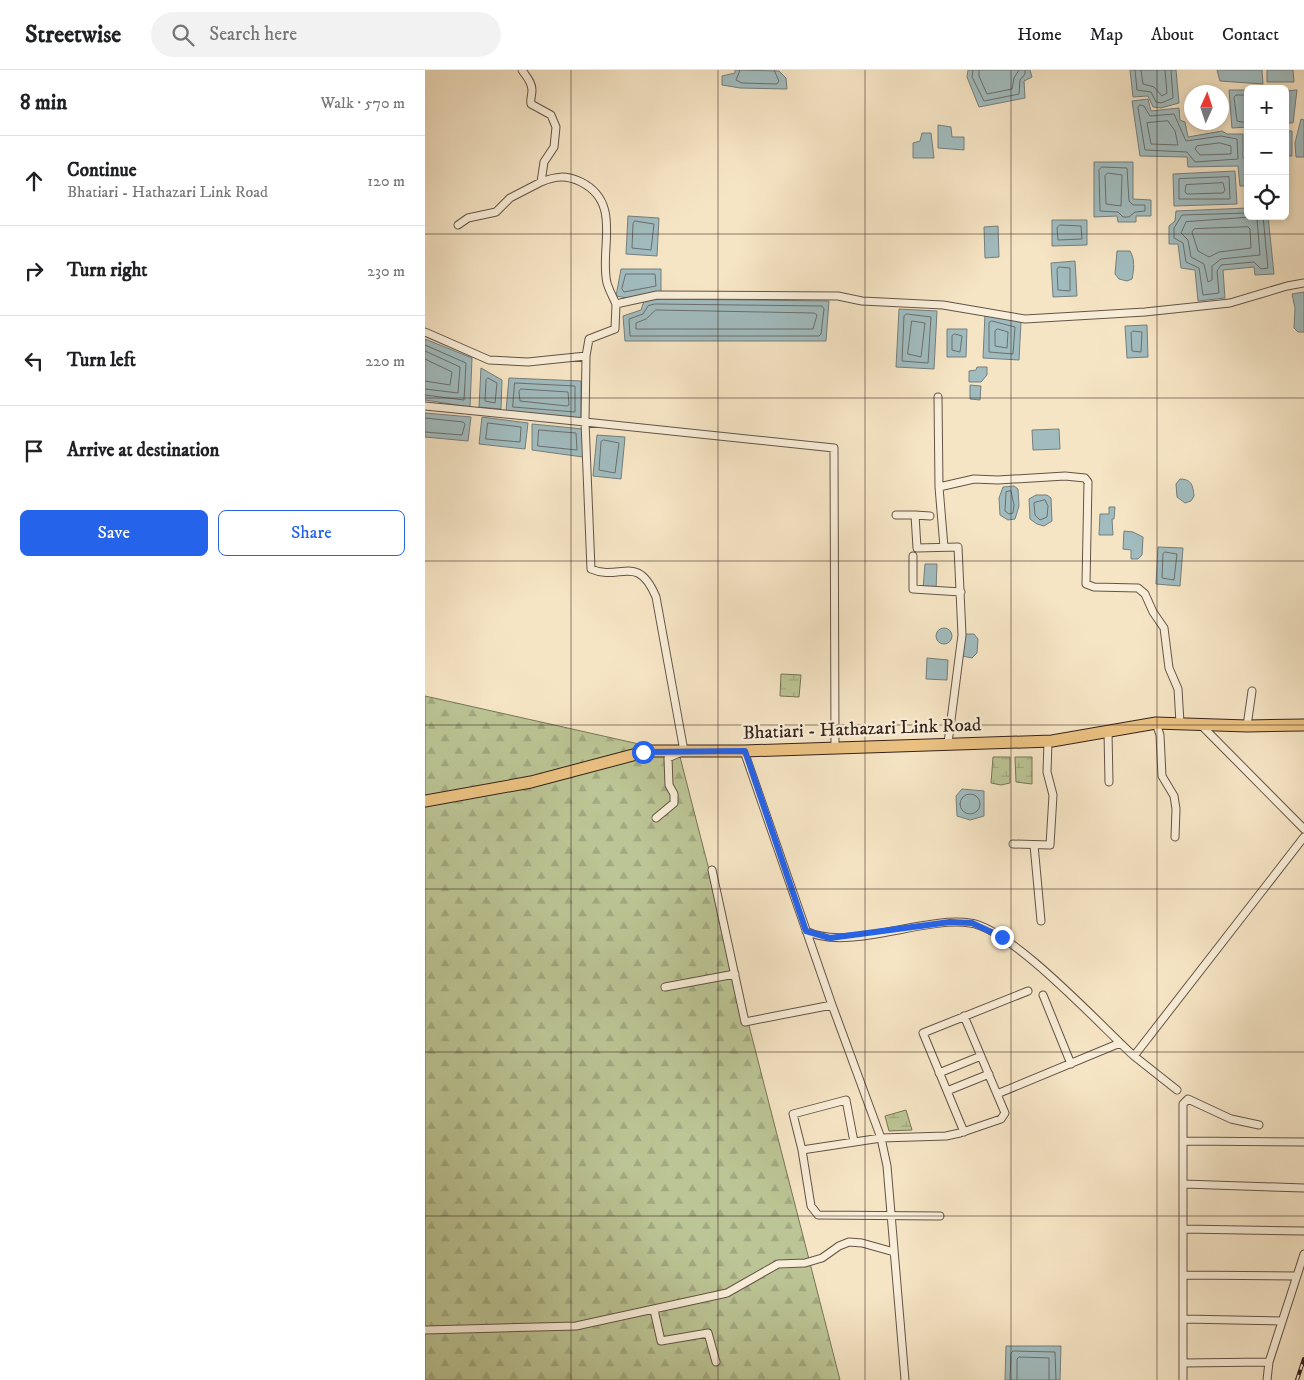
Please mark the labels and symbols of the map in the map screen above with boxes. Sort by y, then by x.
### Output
north arrow [1184,85,1229,130]
street label: Bhatiari - Hathazari Link Road [742,713,982,745]
route start [632,741,655,764]
route end [991,926,1014,949]

